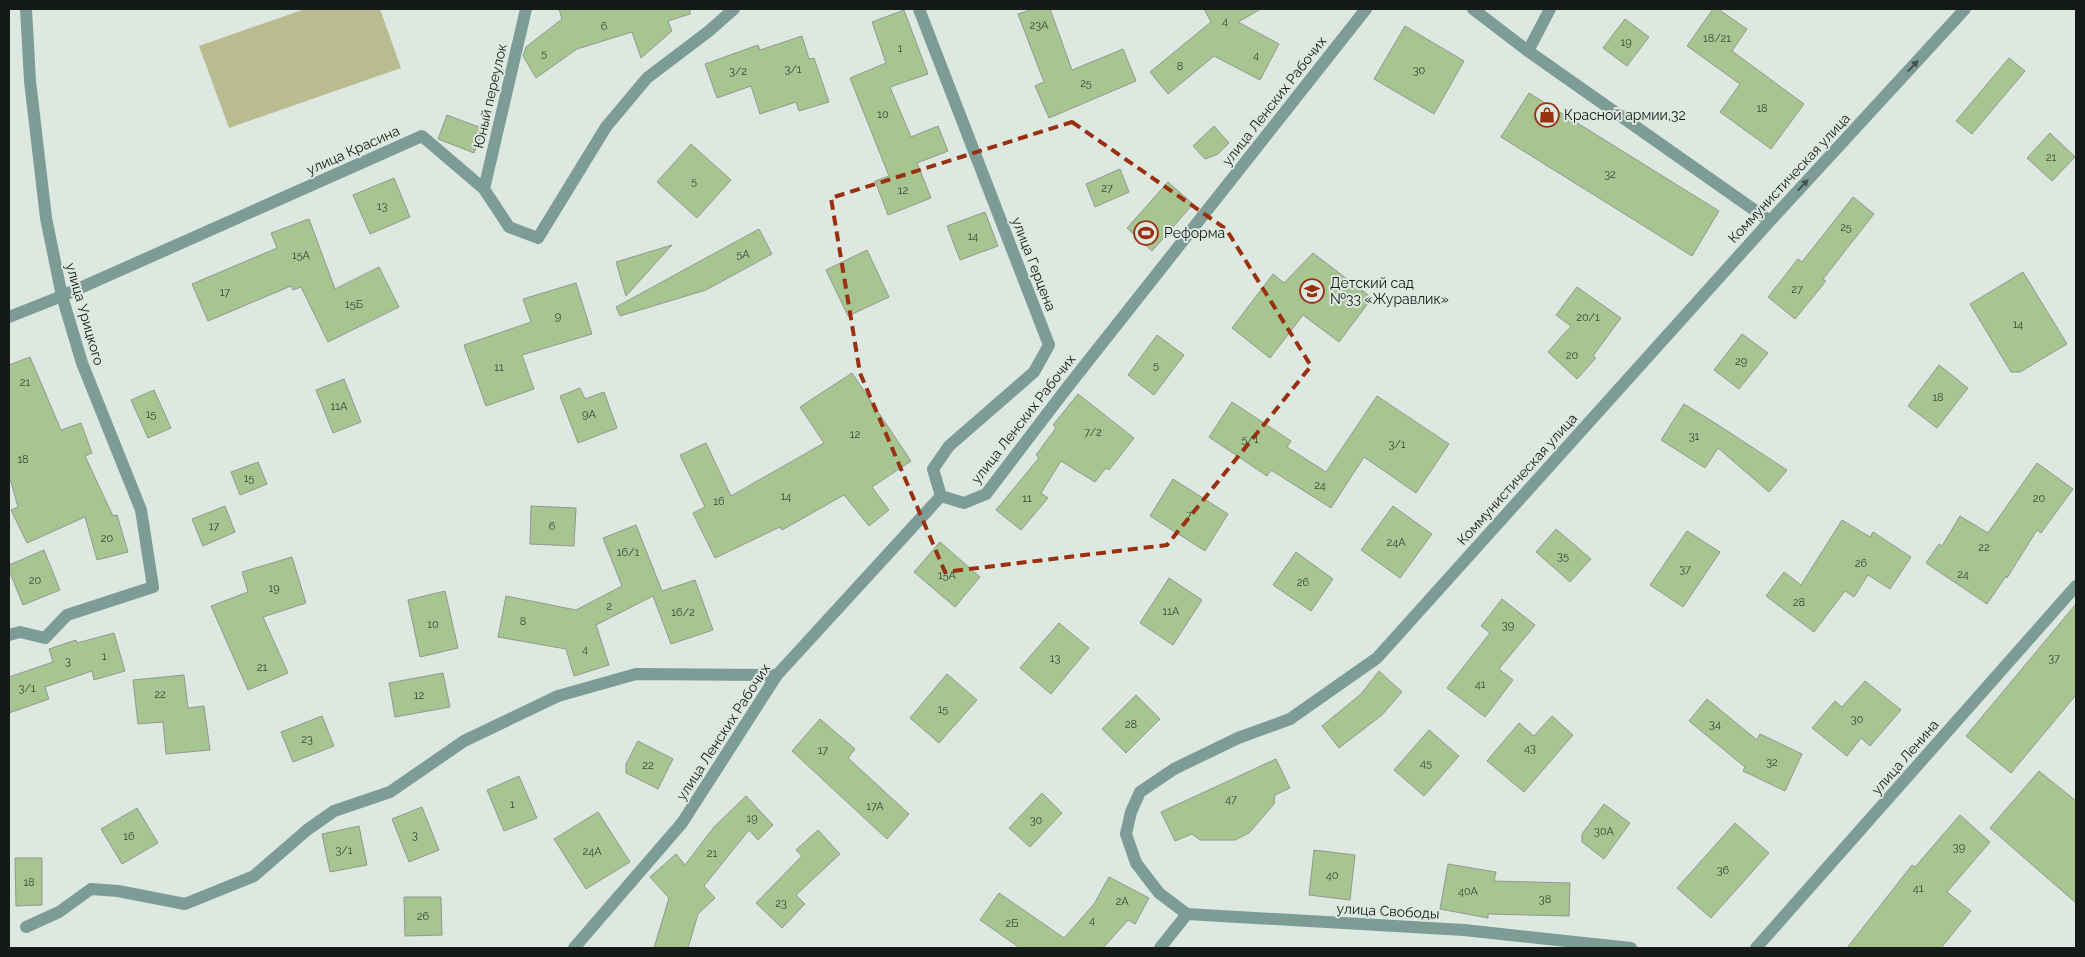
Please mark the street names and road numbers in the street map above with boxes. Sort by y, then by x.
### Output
street label: улица Ленских Рабочих [1219,33,1329,169]
street label: Юный переулок [470,42,510,150]
street label: Коммунистическая улица [1725,110,1853,246]
street label: улица Красина [304,122,402,178]
street label: улица Герцена [1009,215,1059,313]
street label: улица Урицкого [63,261,107,367]
street label: улица Ленских Рабочих [968,351,1078,487]
street label: Коммунистическая улица [1454,410,1580,548]
street label: улица Ленских Рабочих [673,661,773,803]
street label: улица Ленина [1868,716,1942,798]
street label: улица Свободы [1336,900,1440,922]

